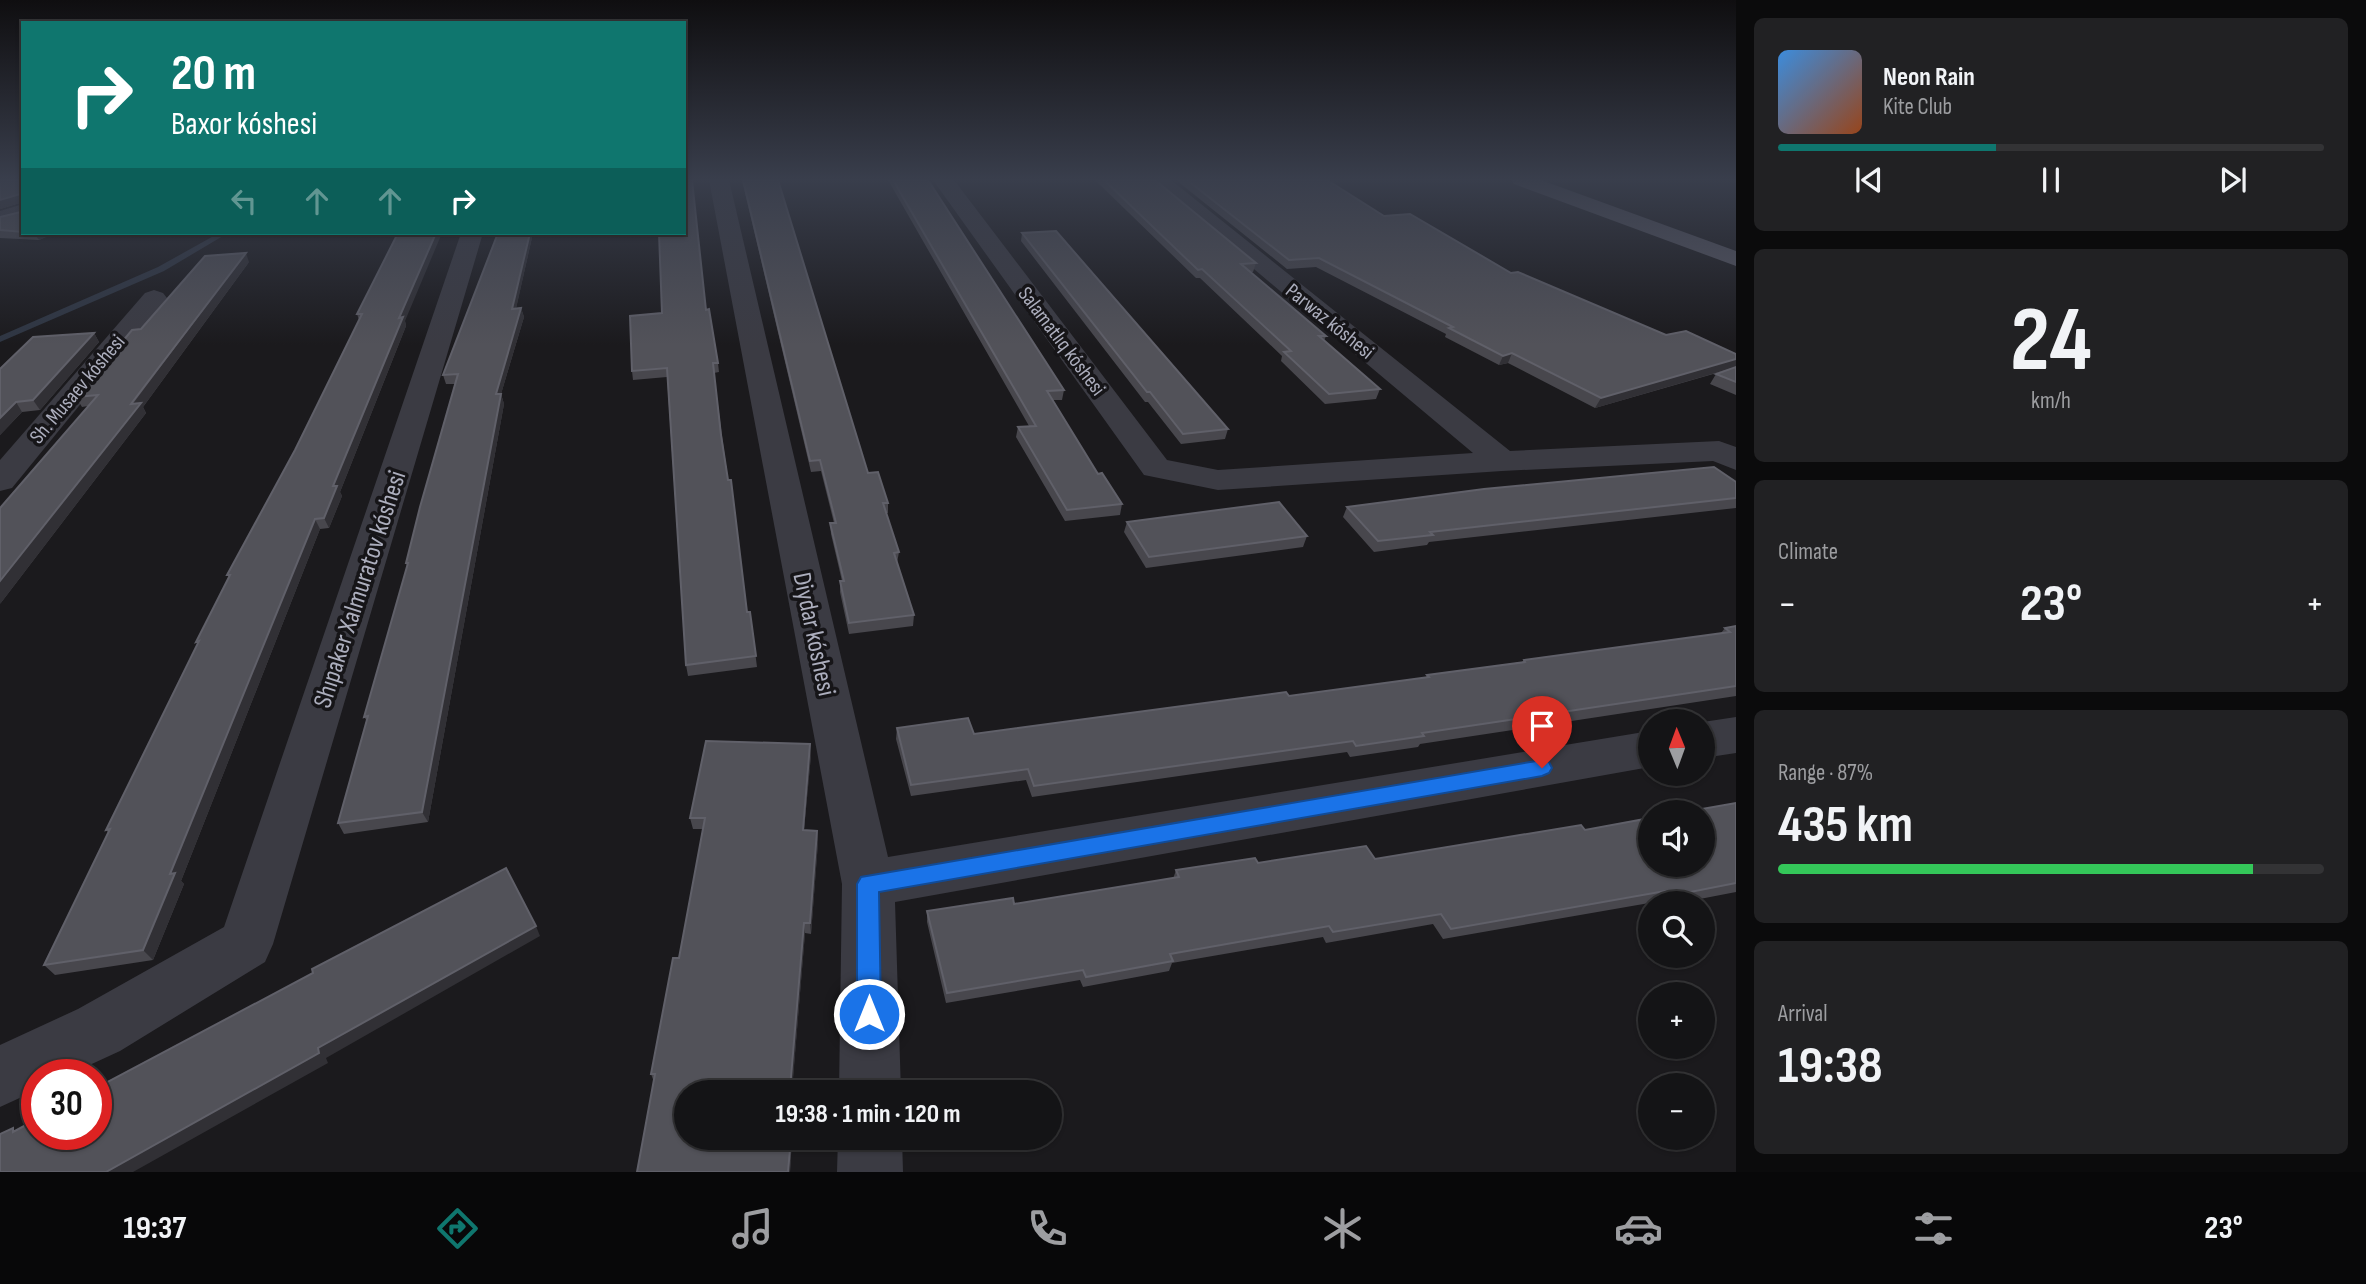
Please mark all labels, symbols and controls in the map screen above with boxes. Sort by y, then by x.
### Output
text: 20 m [171,45,256,104]
icon: right [56,49,147,140]
text: Neon Rain [1883,62,1975,93]
text: Kite Club [1883,93,1952,121]
text: Baxor kóshesi [171,105,317,144]
icon: previous [1850,161,1888,199]
icon: pause [2032,161,2070,199]
icon: next [2214,161,2252,199]
icon: left [225,182,263,220]
icon: ahead [298,182,336,220]
icon: ahead [371,182,409,220]
icon: right [444,182,482,220]
street label: Parwaz kóshesi [1281,278,1379,365]
street label: Salamatlıq kóshesi [1013,282,1111,401]
text: 24 [2010,287,2092,396]
street label: Sh. Musaev kóshesi [25,330,130,449]
text: km/h [2031,387,2071,415]
street label: Shıpaker Xalmuratov kóshesi [307,467,413,712]
text: Climate [1778,538,1838,566]
street label: Diydar kóshesi [785,570,842,699]
text: 23° [2020,573,2082,636]
text: − [1778,582,1797,627]
text: + [2305,582,2324,627]
pin [1512,696,1572,768]
icon: arrive [1523,707,1561,745]
north arrow [1638,709,1715,786]
map controls [1638,709,1715,1150]
text: Range · 87% [1778,759,1873,787]
text: 435 km [1778,794,1913,857]
button: sound [1638,800,1715,877]
button: search [1638,891,1715,968]
position arrow [832,977,906,1051]
button: + [1638,982,1715,1059]
text: Arrival [1778,1000,1827,1028]
text: 19:38 [1778,1035,1882,1098]
speed limit sign: 30 [21,1059,112,1150]
button: − [1638,1073,1715,1150]
text: 19:38 · 1 min · 120 m [776,1099,960,1130]
icon: directions [433,1204,482,1253]
icon: music [728,1204,777,1253]
icon: phone [1023,1204,1072,1253]
icon: climate [1318,1204,1367,1253]
icon: car [1614,1204,1663,1253]
icon: filters [1909,1204,1958,1253]
text: 19:37 [123,1209,186,1248]
text: 23° [2204,1209,2243,1248]

